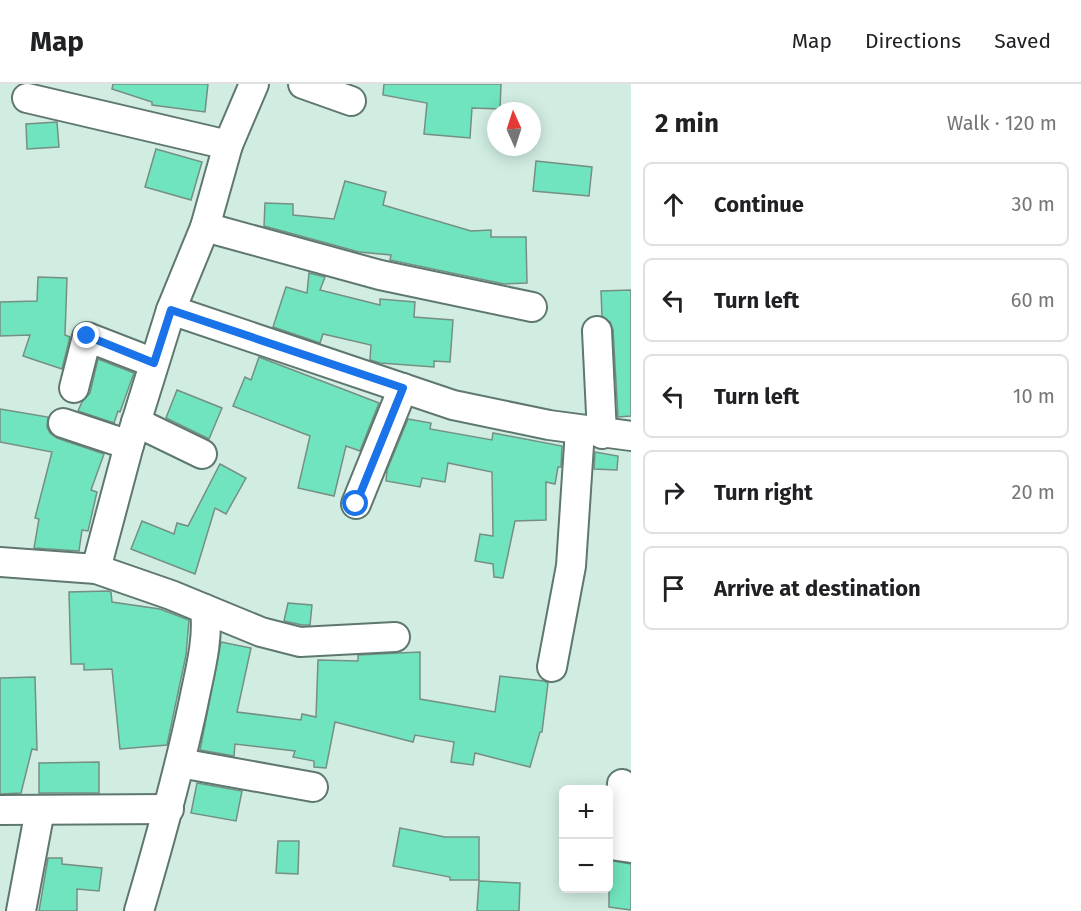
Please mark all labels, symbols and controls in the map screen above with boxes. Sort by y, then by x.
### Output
text: Map [30,25,84,58]
text: Map [792,28,832,54]
text: Directions [865,28,961,54]
text: Saved [994,28,1051,54]
north arrow [487,102,541,156]
text: 2 min [655,108,719,139]
text: Walk · 120 m [947,111,1057,135]
icon: ahead [657,188,690,221]
text: Continue [714,191,804,218]
text: 30 m [1011,192,1055,216]
icon: left [657,284,690,317]
text: Turn left [714,287,799,314]
text: 60 m [1011,288,1055,312]
route end [73,322,99,348]
icon: left [657,380,690,413]
text: Turn left [714,383,799,410]
text: 10 m [1013,384,1055,408]
icon: right [657,476,690,509]
text: Turn right [714,479,813,506]
text: 20 m [1012,480,1055,504]
route start [342,490,368,516]
icon: arrive [657,572,690,605]
text: Arrive at destination [714,575,921,602]
map controls [559,785,613,893]
button: + [559,785,613,839]
button: − [559,839,613,893]

